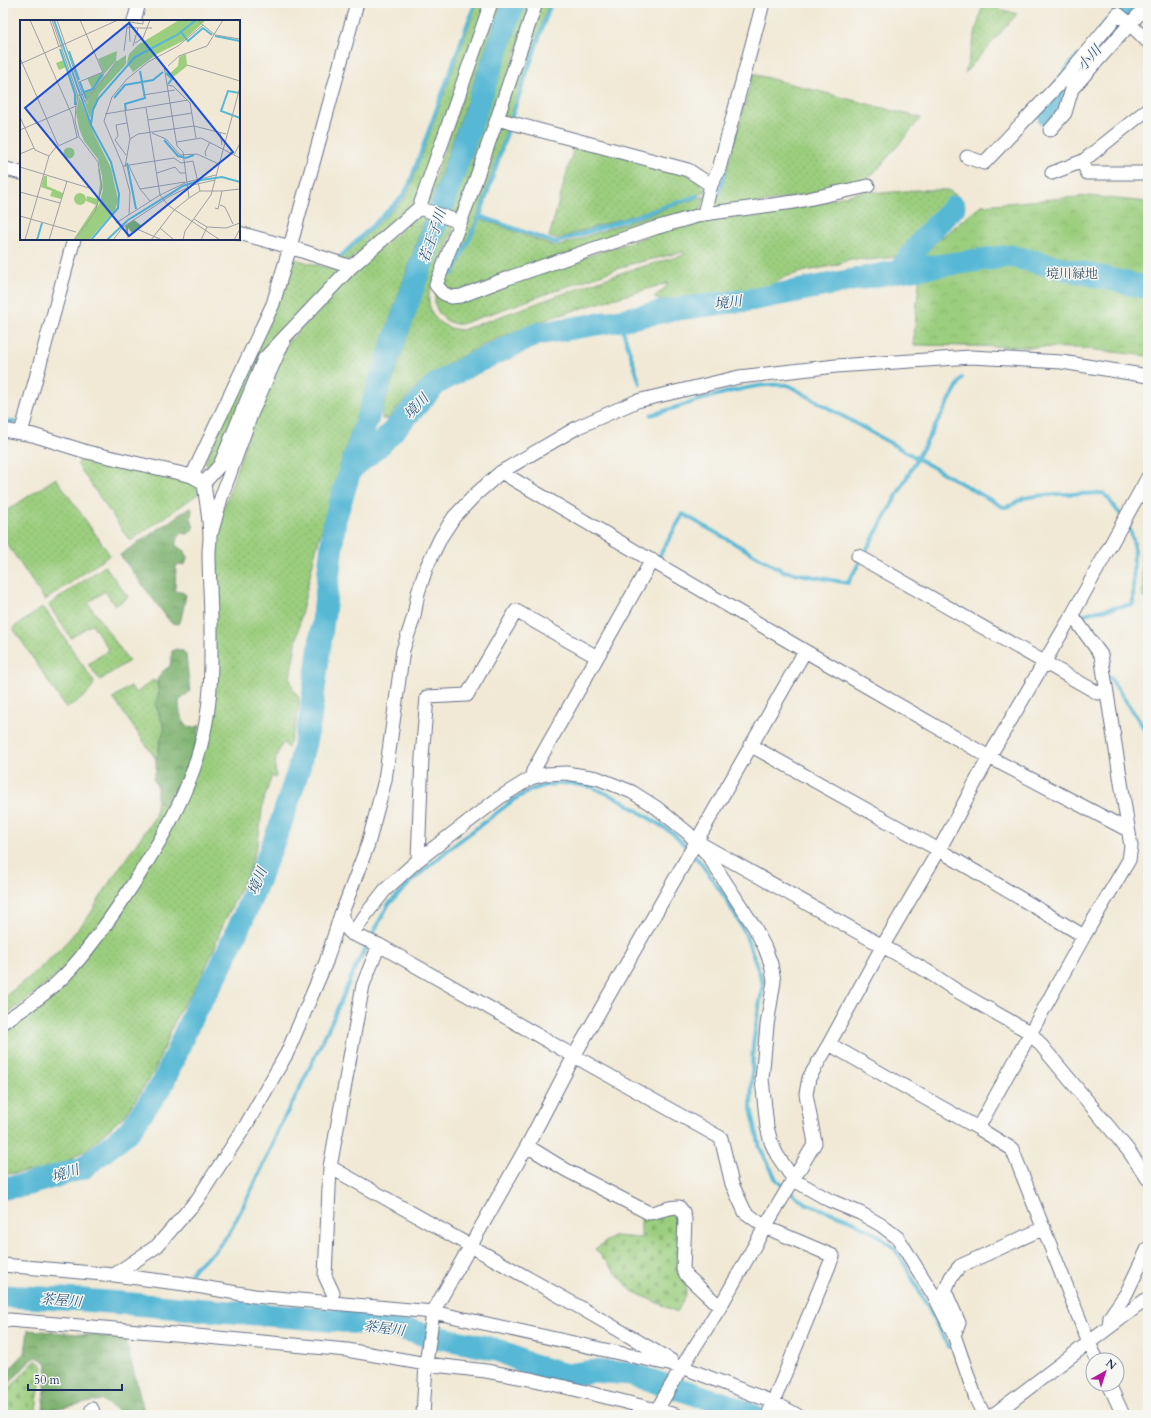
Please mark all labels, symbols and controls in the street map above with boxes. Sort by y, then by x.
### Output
inset map [20,20,240,240]
water label: 小川 [1073,40,1107,75]
water label: 若王子川 [414,205,451,266]
park label: 境川緑地 [1046,265,1098,283]
water label: 境川 [713,291,745,314]
water label: 境川 [400,388,434,423]
water label: 境川 [243,863,272,898]
water label: 境川 [49,1159,83,1187]
water label: 茶屋川 [39,1289,85,1312]
water label: 茶屋川 [362,1317,408,1341]
north arrow [1085,1352,1125,1392]
text: N [1103,1356,1120,1374]
scale bar [28,1366,122,1392]
text: 50 m [34,1372,61,1388]

